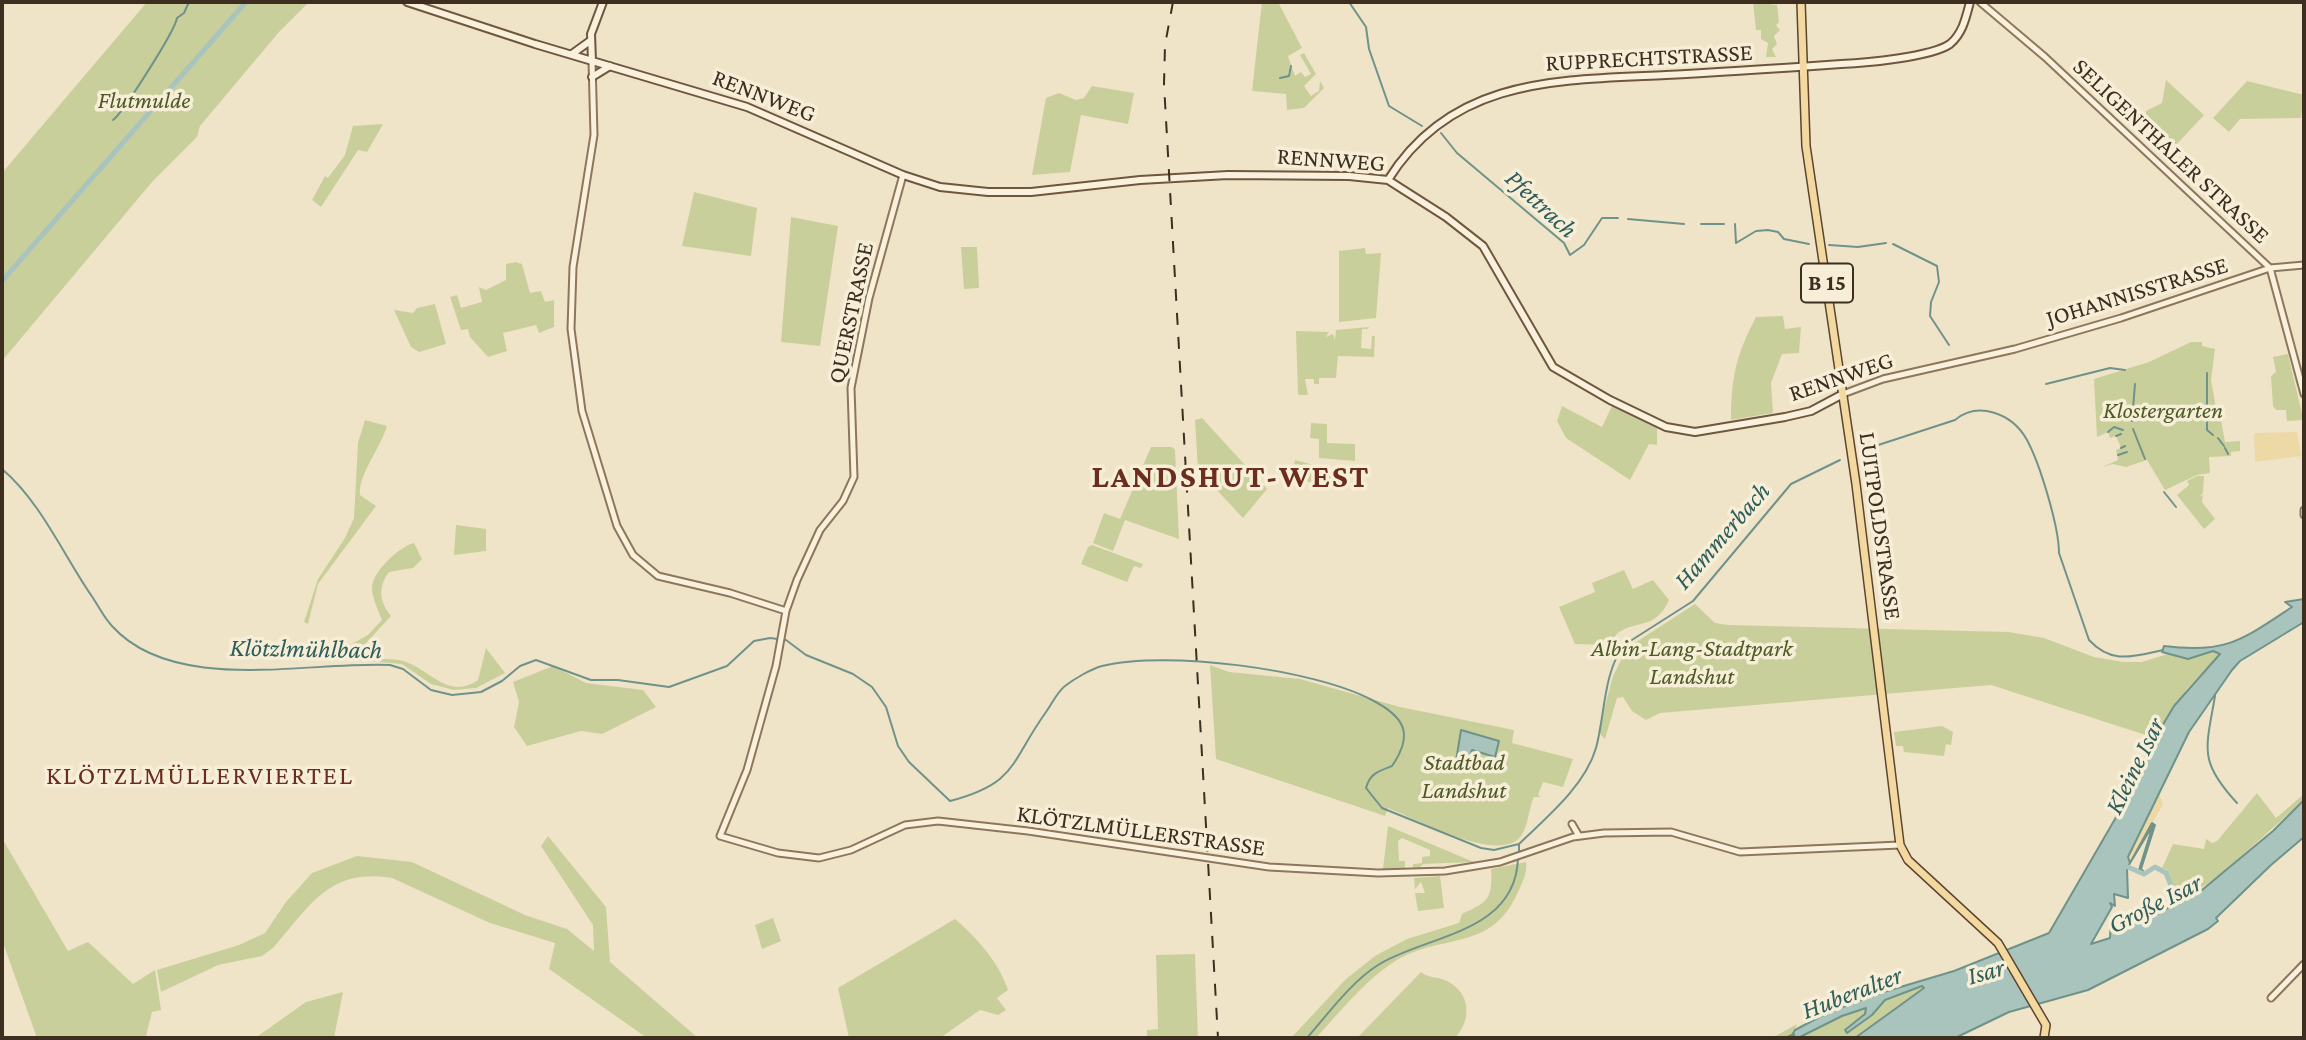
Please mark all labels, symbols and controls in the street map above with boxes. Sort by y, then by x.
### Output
street label: RUPPRECHTSTRASSE [1545,38,1753,78]
street label: SELIGENTHALER STRASSE [2067,52,2275,250]
street label: RENNWEG [708,63,820,129]
park label: Flutmulde [98,87,190,115]
street label: RENNWEG [1276,142,1386,178]
water label: Pfettrach [1499,163,1583,245]
street label: QUERSTRASSE [822,240,880,386]
street label: JOHANNISSTRASSE [2043,251,2231,333]
road number: B 15 [1801,264,1853,302]
street label: RENNWEG [1785,346,1897,408]
park label: Klostergarten [2103,397,2223,425]
street label: LUITPOLDSTRASSE [1853,430,1907,622]
district label: LANDSHUT-WEST [1093,458,1369,496]
water label: Hammerbach [1667,476,1777,596]
water label: Klötzlmühlbach [229,632,383,666]
park label: Albin-Lang-Stadtpark Landshut [1591,635,1793,691]
water label: Kleine Isar [2098,713,2172,819]
park label: Stadtbad Landshut [1422,749,1506,805]
district label: KLÖTZLMÜLLERVIERTEL [48,760,352,792]
street label: KLÖTZLMÜLLERSTRASSE [1015,799,1267,863]
water label: Große Isar [2103,867,2207,941]
water label: Isar [1964,952,2008,992]
water label: Huberalter [1797,960,1907,1026]

